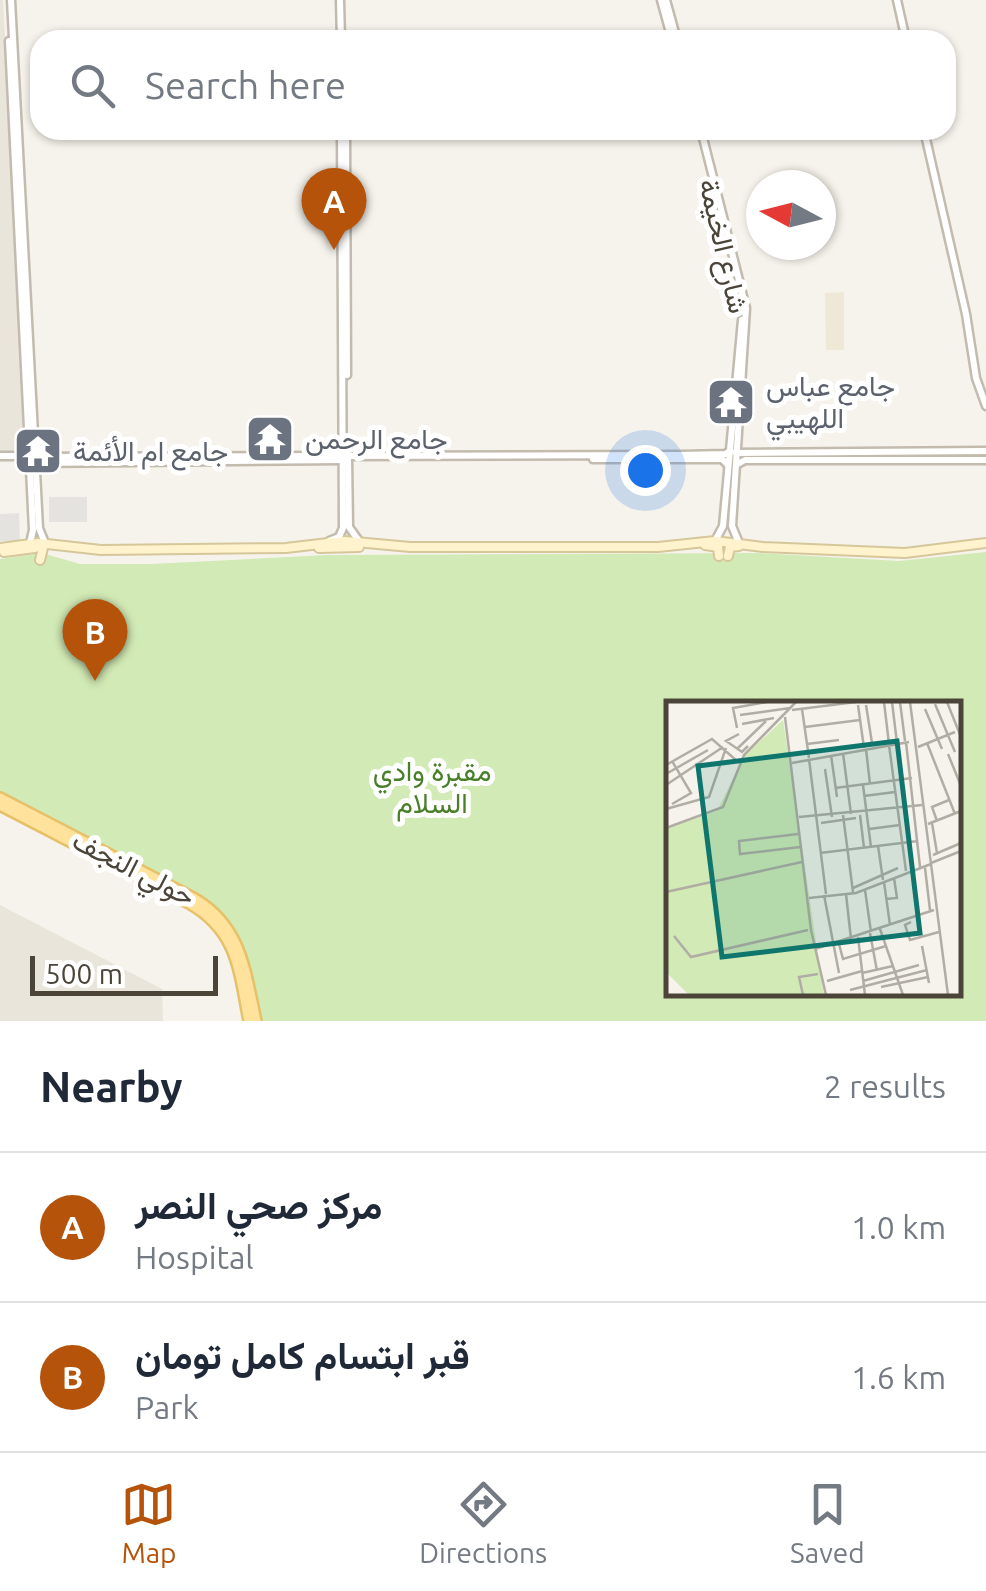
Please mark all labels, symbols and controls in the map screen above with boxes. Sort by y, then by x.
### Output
search box [30,30,956,140]
icon: search [65,58,120,113]
text: Search here [145,64,346,106]
pin: A [302,168,366,250]
north arrow [746,170,836,260]
street label: شارع الخيمة [690,176,755,317]
place label: جامع عباس اللهيبي [766,370,895,441]
temple icon: جامع عباس اللهيبي [705,376,757,428]
temple icon: جامع الرحمن [244,413,296,465]
place label: جامع الرحمن [305,423,447,459]
temple icon: جامع ام الأئمة [12,425,64,477]
place label: جامع ام الأئمة [73,435,228,471]
your location [620,445,671,496]
pin: B [62,598,128,681]
inset map [666,701,961,996]
park label: مقبرة وادي السلام [373,755,491,822]
street label: حولي النجف [64,824,201,919]
scale bar [30,951,218,996]
text: 500 m [45,958,123,989]
text: Nearby [40,1063,183,1110]
text: 2 results [824,1068,946,1104]
text: مركز صحي النصر [135,1184,382,1226]
text: A [61,1209,84,1245]
text: 1.0 km [851,1209,946,1245]
text: Hospital [135,1239,254,1275]
text: قبر ابتسام كامل تومان [135,1334,470,1376]
text: B [62,1359,83,1395]
text: 1.6 km [851,1359,946,1395]
text: Park [135,1389,199,1425]
tab: Map [121,1477,177,1568]
tab: Directions [419,1477,547,1568]
tab: Saved [790,1477,865,1568]

